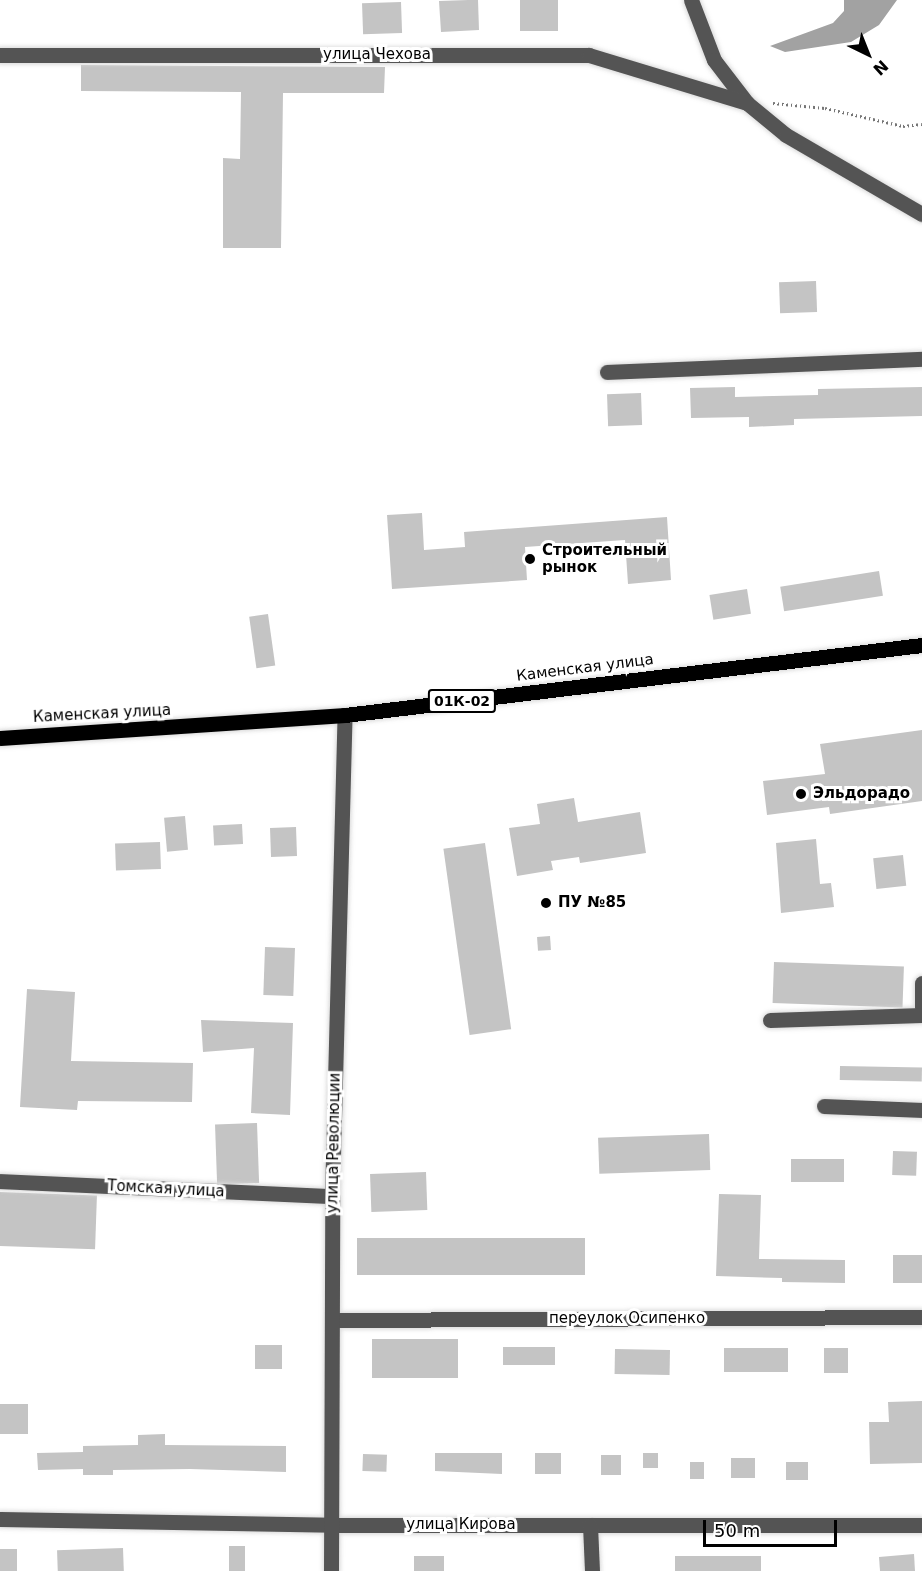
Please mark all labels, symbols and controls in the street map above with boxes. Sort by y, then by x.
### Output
north arrow [838,24,898,84]
street label: улица Чехова [323,46,431,64]
text: N [869,56,892,79]
place label: Строительный рынок [542,541,667,576]
marker: Строительный рынок [523,552,537,566]
street label: Каменская улица [515,651,655,685]
road number: 01К-02 [428,690,496,712]
street label: Каменская улица [33,701,171,727]
place label: Эльдорадо [813,785,910,803]
marker: Эльдорадо [794,787,808,801]
place label: ПУ №85 [558,894,626,912]
marker: ПУ №85 [539,896,553,910]
street label: улица Революции [324,1073,344,1213]
street label: Томская улица [107,1177,225,1201]
street label: переулок Осипенко [549,1310,705,1328]
scale bar [706,1508,840,1546]
street label: улица Кирова [406,1516,516,1534]
text: 50 m [714,1520,760,1541]

